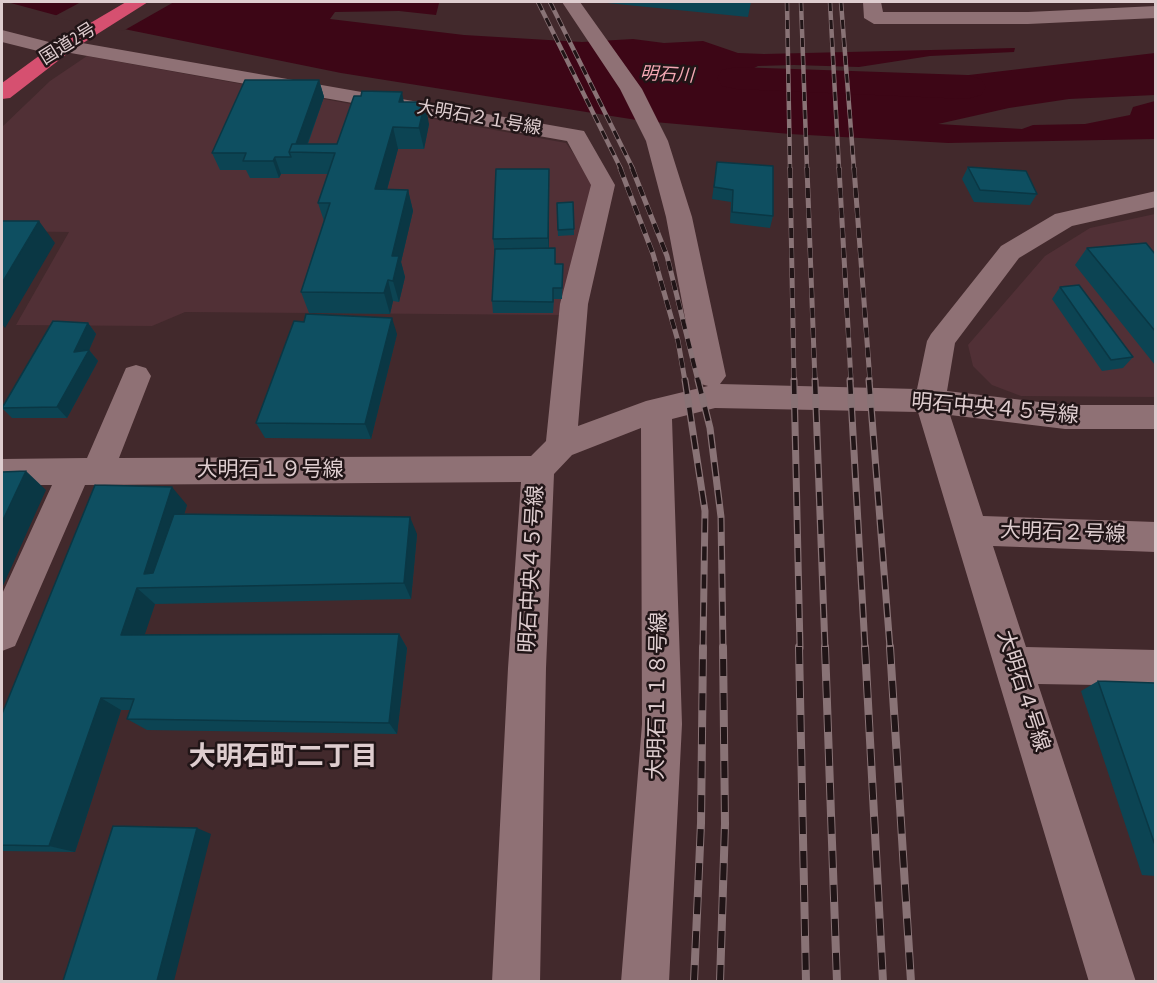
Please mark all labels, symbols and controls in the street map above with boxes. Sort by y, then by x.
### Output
street label: 国道2号 [36,18,100,70]
water label: 明石川 [639,63,695,87]
street label: 大明石２１号線 [415,96,543,140]
street label: 明石中央４５号線 [910,389,1080,429]
street label: 大明石１９号線 [197,457,343,483]
street label: 明石中央４５号線 [515,484,549,654]
street label: 大明石２号線 [1000,518,1126,548]
street label: 大明石１１８号線 [644,612,672,780]
street label: 大明石４号線 [992,627,1054,755]
district label: 大明石町二丁目 [189,741,377,773]

